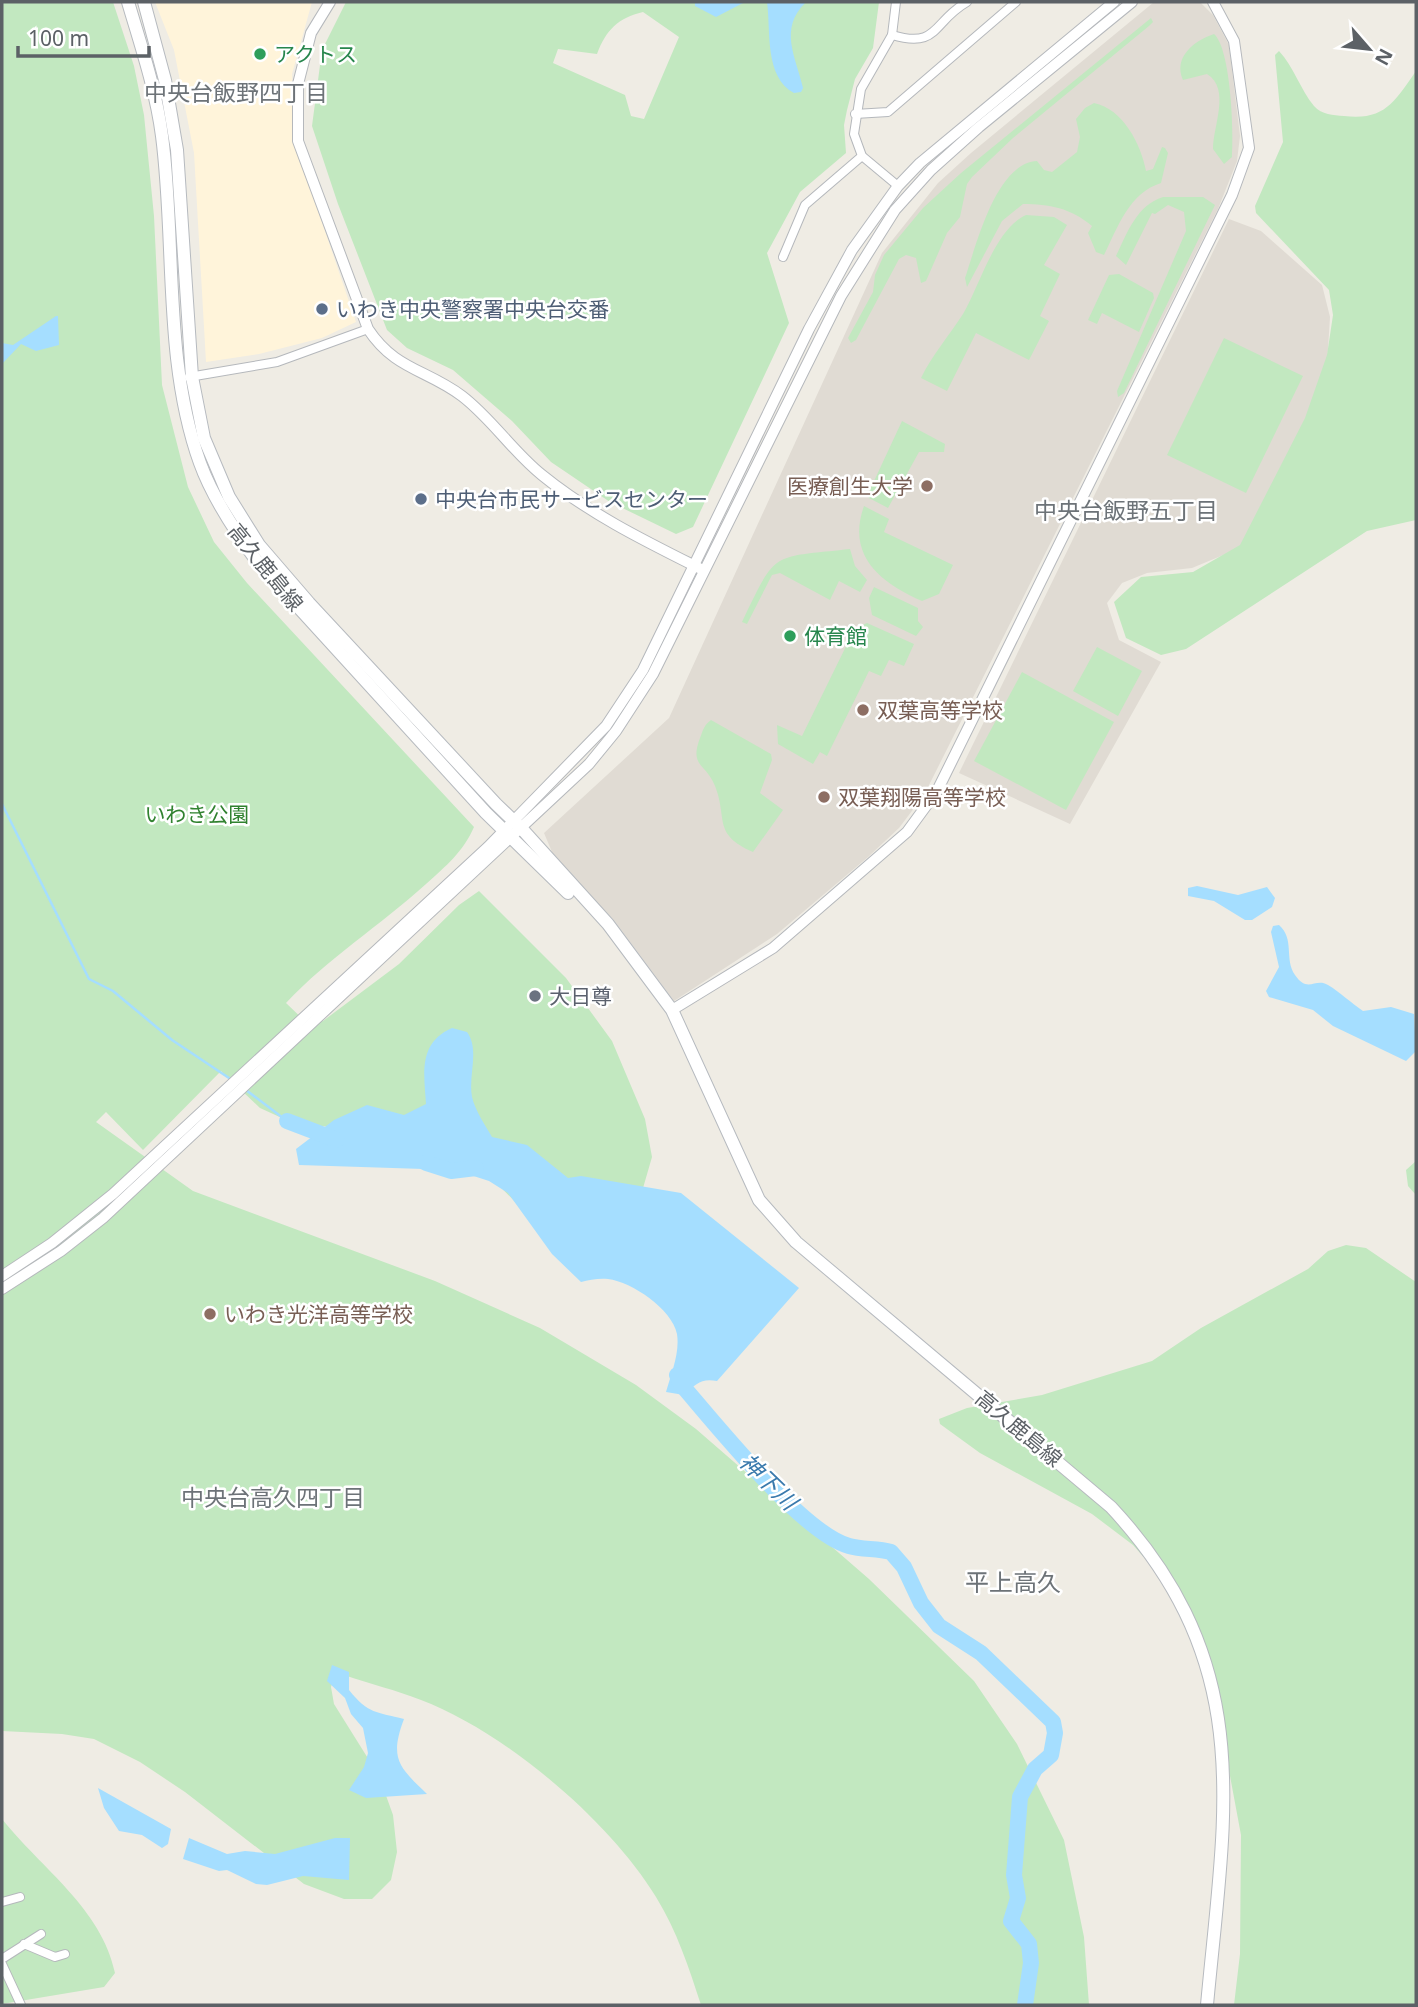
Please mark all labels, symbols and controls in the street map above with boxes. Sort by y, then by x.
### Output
scale bar [18,14,149,58]
north arrow [1334,14,1404,84]
text: 100 m [28,24,89,52]
place label: アクトス [274,40,357,68]
text: N [1369,44,1399,70]
marker: アクトス [252,46,268,62]
district label: 中央台飯野四丁目 [144,76,328,108]
place label: いわき中央警察署中央台交番 [336,295,609,323]
marker: いわき中央警察署中央台交番 [314,301,330,317]
place label: 医療創生大学 [787,472,913,500]
marker: 医療創生大学 [919,478,935,494]
place label: 中央台市民サービスセンター [435,485,708,513]
marker: 中央台市民サービスセンター [413,491,429,507]
district label: 中央台飯野五丁目 [1034,494,1218,526]
street label: 高久鹿島線 [222,517,310,617]
place label: 体育館 [804,622,867,650]
marker: 体育館 [782,628,798,644]
place label: 双葉高等学校 [877,696,1003,724]
marker: 双葉高等学校 [855,702,871,718]
place label: 双葉翔陽高等学校 [838,783,1006,811]
marker: 双葉翔陽高等学校 [816,789,832,805]
park label: いわき公園 [145,800,250,828]
place label: 大日尊 [549,982,612,1010]
marker: 大日尊 [527,988,543,1004]
place label: いわき光洋高等学校 [224,1300,413,1328]
marker: いわき光洋高等学校 [202,1306,218,1322]
street label: 高久鹿島線 [970,1384,1068,1472]
water label: 神下川 [733,1446,807,1519]
district label: 中央台高久四丁目 [181,1481,365,1513]
district label: 平上高久 [965,1565,1061,1598]

